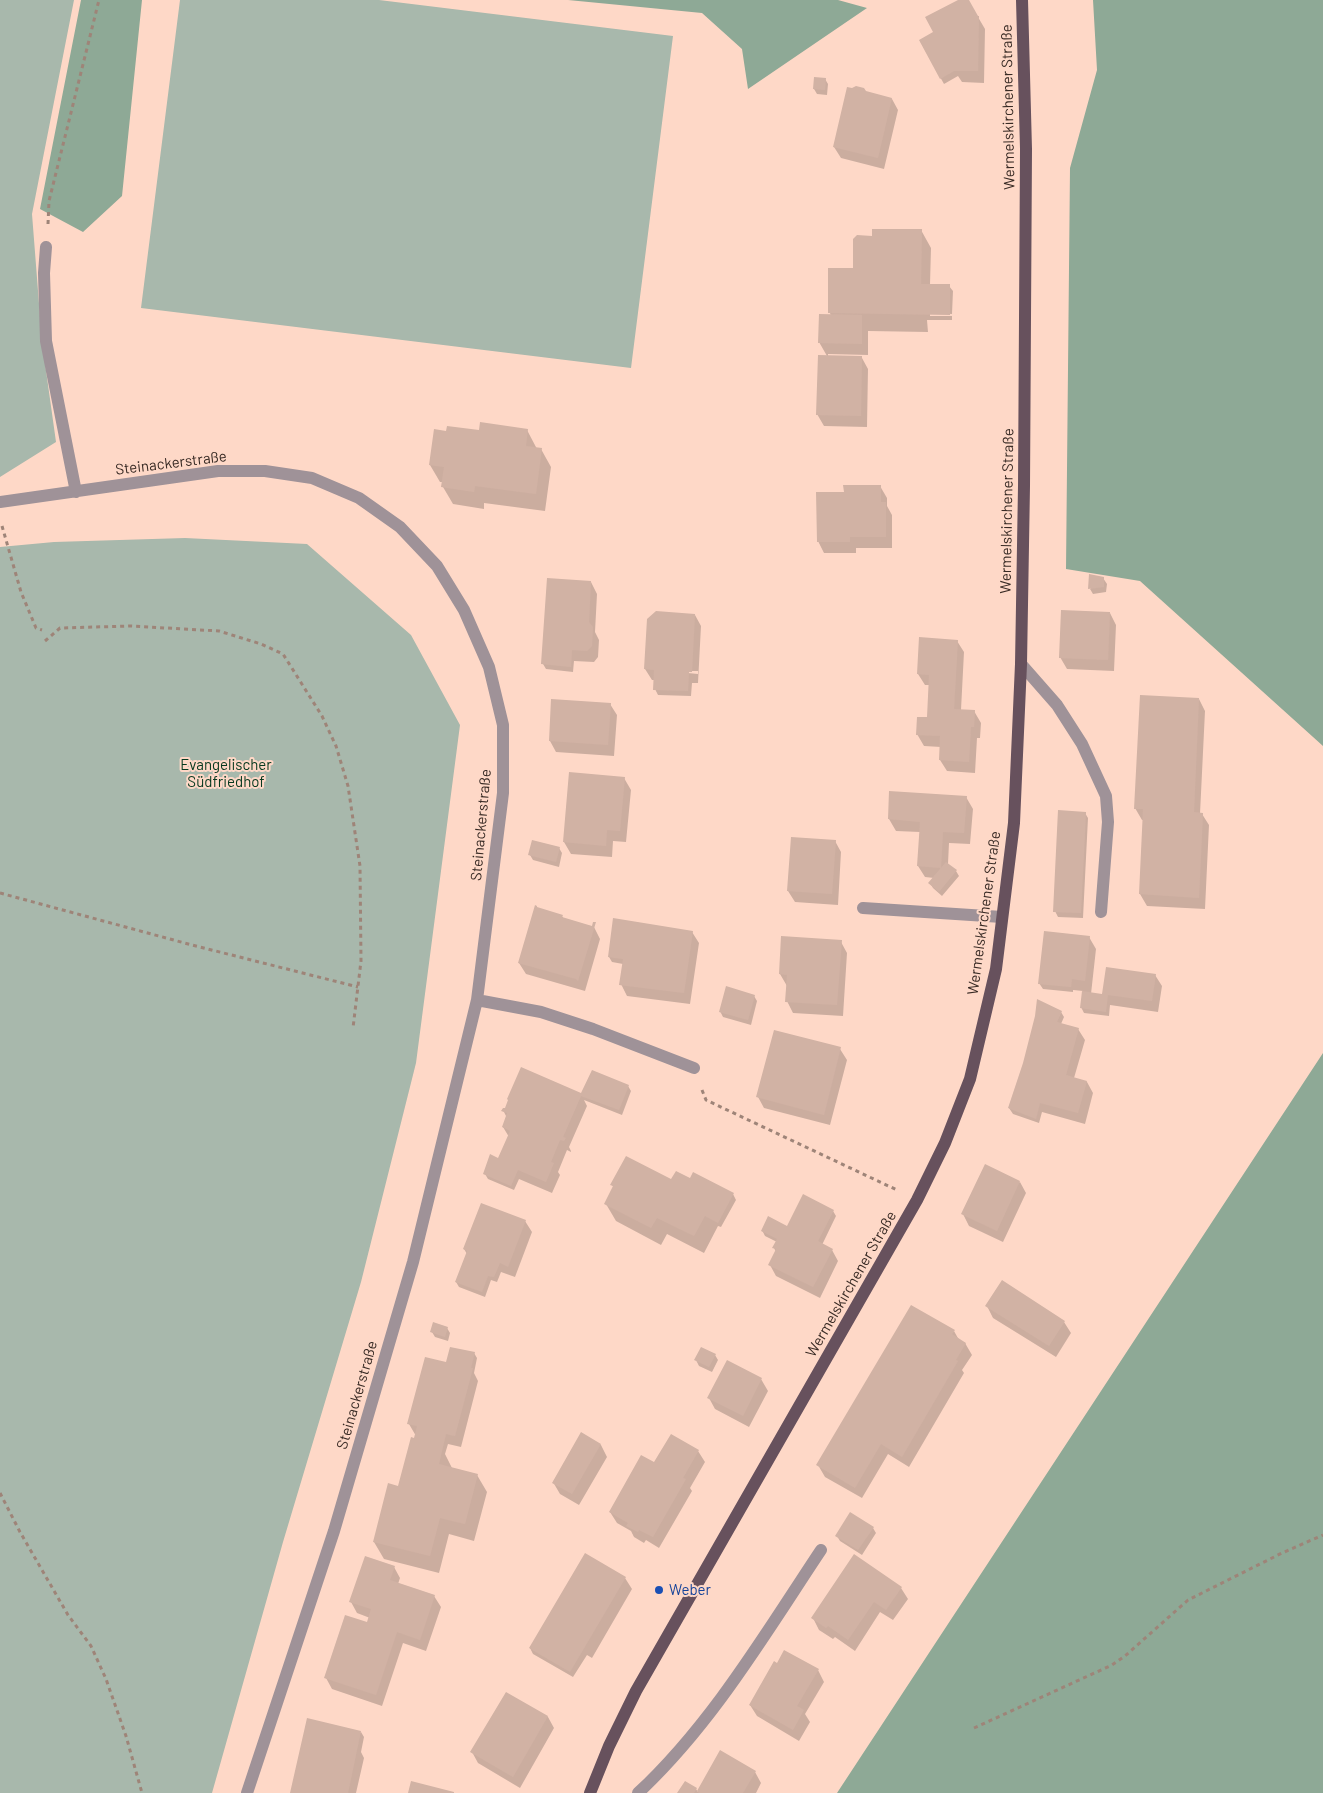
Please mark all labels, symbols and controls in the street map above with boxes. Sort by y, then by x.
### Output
street label: Wermelskirchener Straße [998,24,1018,190]
street label: Wermelskirchener Straße [997,428,1017,594]
street label: Steinackerstraße [114,447,228,479]
park label: Evangelischer Südfriedhof [180,756,272,791]
street label: Steinackerstraße [467,768,495,882]
street label: Wermelskirchener Straße [964,830,1004,996]
street label: Wermelskirchener Straße [802,1208,900,1360]
street label: Steinackerstraße [333,1339,381,1451]
place label: Weber [669,1581,711,1599]
marker: Weber [653,1584,665,1596]

